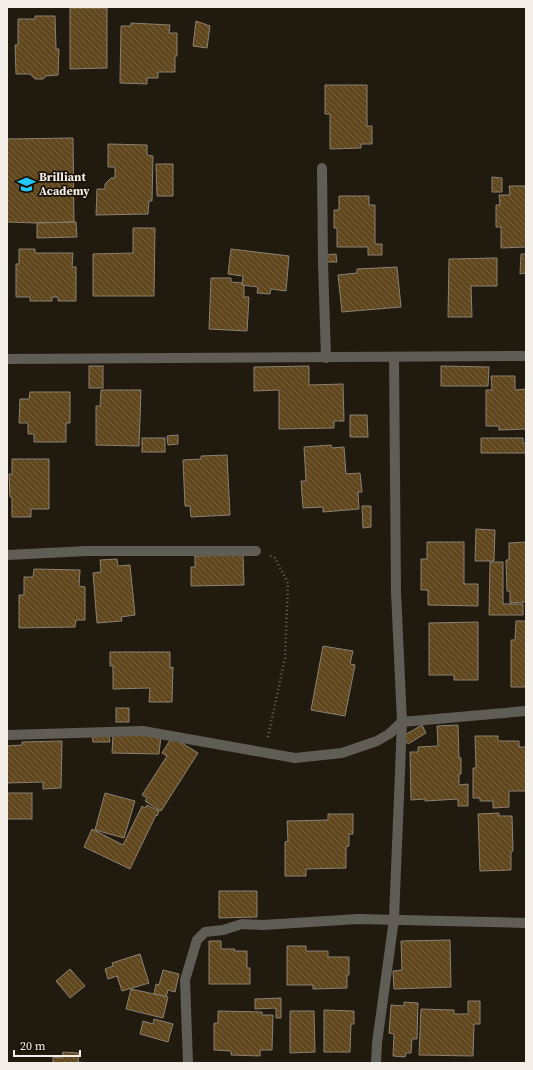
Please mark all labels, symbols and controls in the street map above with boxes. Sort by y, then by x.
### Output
place label: Brilliant Academy [39,169,90,199]
school or university icon: Brilliant Academy [16,174,36,194]
scale bar [14,1032,80,1058]
text: 20 m [20,1038,46,1054]

